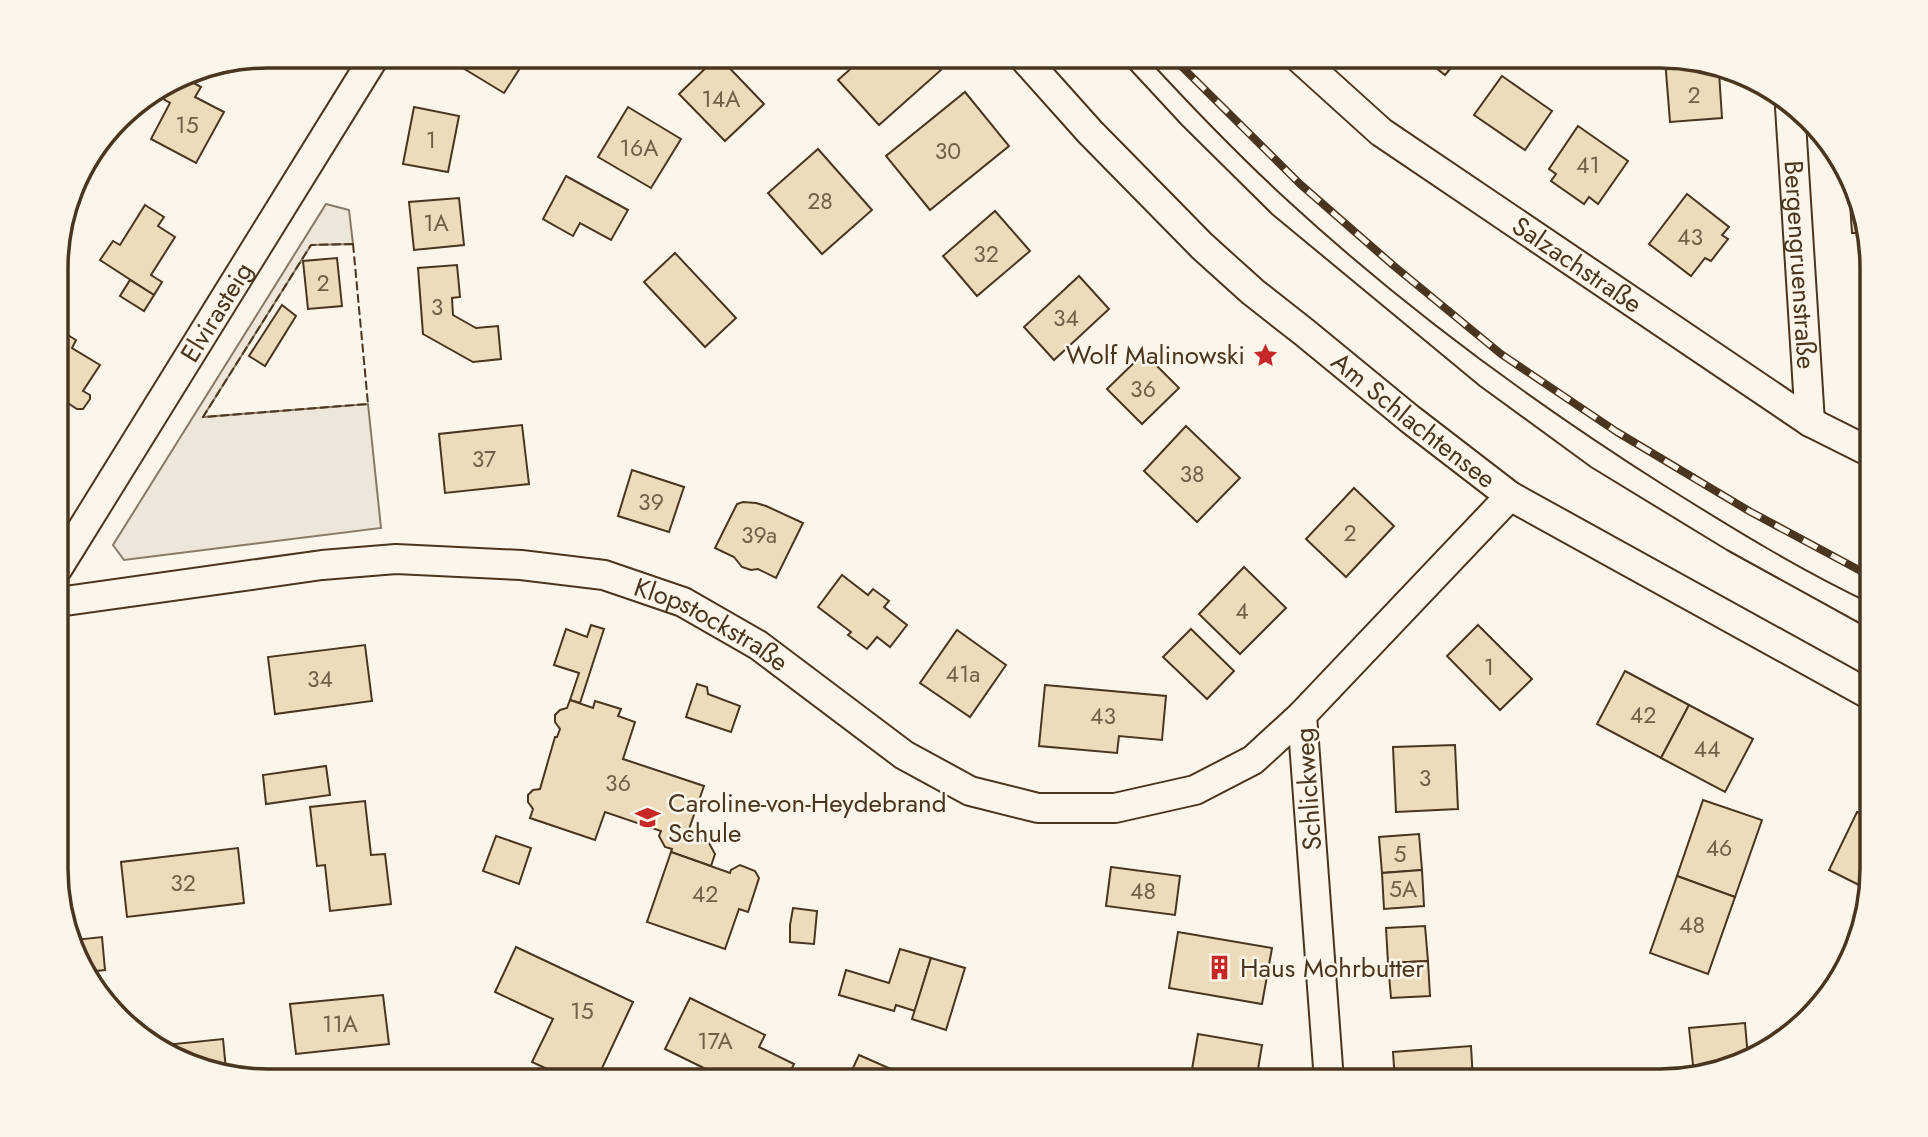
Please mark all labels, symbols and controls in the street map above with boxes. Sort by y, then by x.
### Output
house number: 2 [1687,78,1701,112]
house number: 14A [702,82,741,116]
house number: 15 [175,108,199,142]
house number: 1 [426,123,436,157]
house number: 16A [620,131,659,165]
house number: 30 [935,134,961,168]
house number: 41 [1576,148,1600,182]
street label: Bergengruenstraße [1774,159,1826,370]
house number: 28 [807,184,833,218]
house number: 1A [423,206,450,240]
street label: Salzachstraße [1505,207,1650,322]
house number: 43 [1677,220,1703,254]
house number: 32 [973,237,999,271]
street label: Elvirasteig [171,255,262,370]
house number: 2 [316,266,330,300]
house number: 3 [431,290,443,324]
house number: 34 [1053,301,1079,335]
place label: Wolf Malinowski [1066,336,1245,374]
place icon: Wolf Malinowski [1251,341,1279,369]
street label: Am Schlachtensee [1323,343,1504,497]
house number: 36 [1130,372,1156,406]
house number: 37 [472,442,496,476]
house number: 38 [1179,457,1205,491]
house number: 39 [638,485,664,519]
house number: 2 [1343,516,1357,550]
house number: 39a [741,518,777,552]
street label: Klopstockstraße [629,568,797,681]
house number: 4 [1235,594,1249,628]
house number: 1 [1484,650,1494,684]
house number: 41a [946,657,980,691]
house number: 34 [307,662,333,696]
house number: 42 [1630,698,1656,732]
house number: 43 [1090,699,1116,733]
street label: Schlickweg [1285,726,1331,852]
house number: 44 [1694,732,1720,766]
house number: 3 [1419,761,1431,795]
house number: 36 [605,766,631,800]
place label: Caroline-von-Heydebrand Schule [668,784,947,852]
school or university icon: Caroline-von-Heydebrand Schule [634,804,662,832]
house number: 46 [1706,831,1732,865]
house number: 5 [1394,837,1407,871]
house number: 32 [170,866,196,900]
house number: 5A [1389,872,1418,906]
house number: 48 [1130,874,1156,908]
house number: 42 [692,877,718,911]
house number: 48 [1679,908,1705,942]
place label: Haus Mohrbutter [1240,949,1424,987]
building icon: Haus Mohrbutter [1206,954,1234,982]
house number: 15 [570,994,594,1028]
house number: 11A [322,1007,359,1041]
house number: 17A [697,1024,733,1058]

